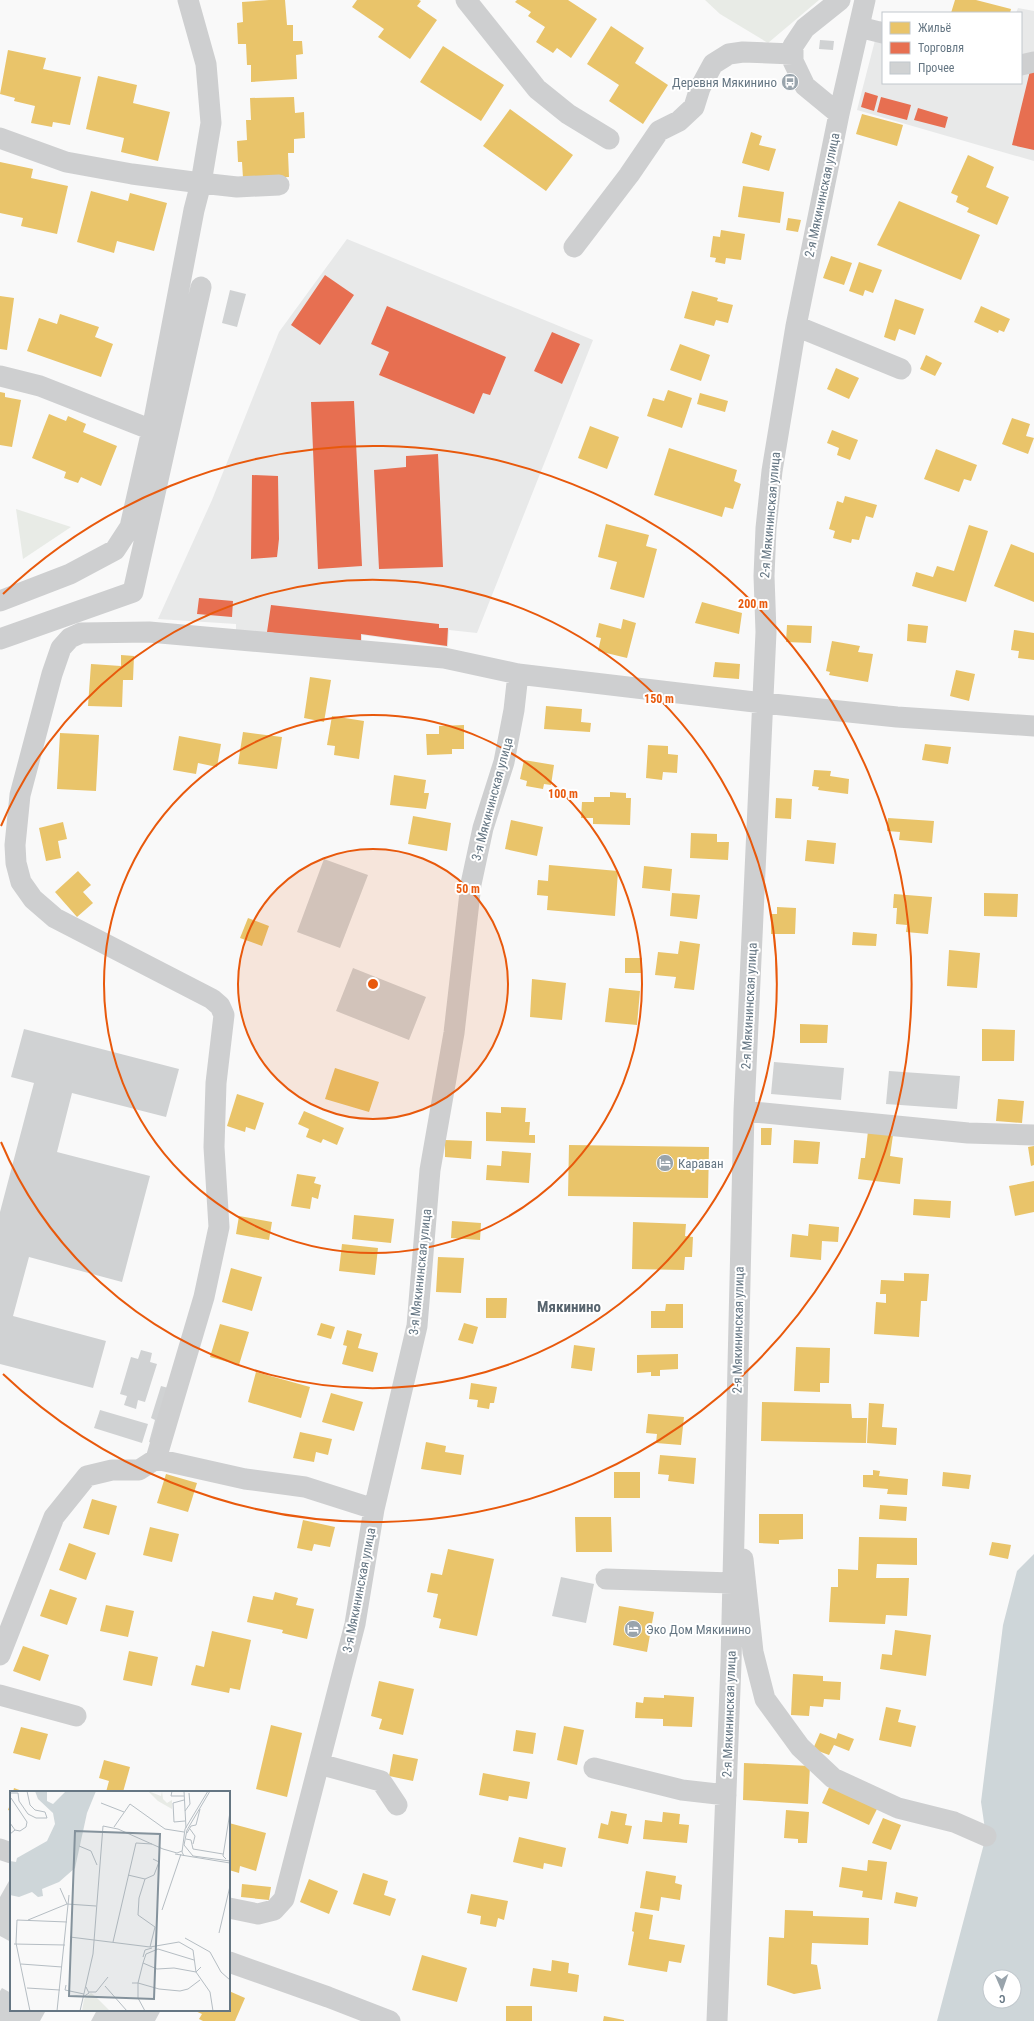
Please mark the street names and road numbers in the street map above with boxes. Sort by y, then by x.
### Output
street label: 2-я Мякининская улица [801,131,843,259]
street label: 2-я Мякининская улица [757,451,783,579]
street label: 3-я Мякининская улица [468,736,516,862]
street label: 2-я Мякининская улица [738,942,760,1070]
street label: 3-я Мякининская улица [406,1208,434,1336]
street label: 2-я Мякининская улица [729,1266,747,1394]
street label: 3-я Мякининская улица [340,1526,378,1654]
street label: 2-я Мякининская улица [719,1650,739,1778]

